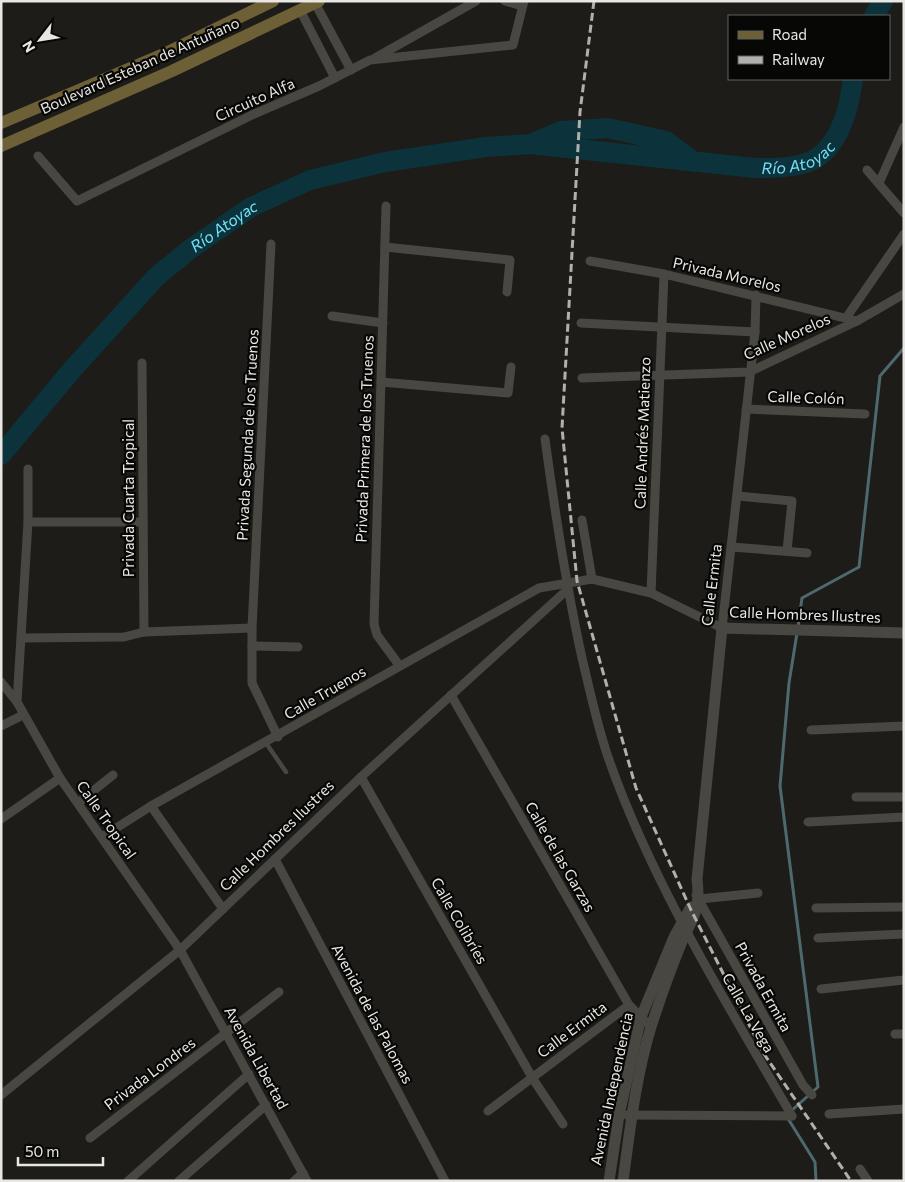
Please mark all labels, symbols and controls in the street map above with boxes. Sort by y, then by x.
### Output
street label: Boulevard Esteban de Antuñano [37,13,242,117]
north arrow [15,15,65,65]
legend [728,15,890,80]
text: Road [772,25,807,43]
text: N [18,38,38,56]
text: Railway [772,50,825,68]
street label: Circuito Alfa [212,74,297,125]
water label: Río Atoyac [761,137,839,177]
water label: Río Atoyac [186,196,260,255]
street label: Privada Morelos [671,253,783,295]
street label: Calle Morelos [740,309,833,363]
street label: Privada Segunda de los Truenos [232,329,262,541]
street label: Privada Primera de los Truenos [351,335,377,543]
street label: Calle Andrés Matienzo [630,356,654,509]
street label: Calle Colón [767,387,845,407]
street label: Privada Cuarta Tropical [119,419,137,577]
street label: Calle Ermita [697,543,725,627]
street label: Calle Hombres Ilustres [729,602,881,626]
street label: Calle Truenos [280,661,369,723]
street label: Calle Hombres Ilustres [215,776,337,894]
street label: Calle Tropical [73,777,140,862]
street label: Calle de las Garzas [522,798,600,915]
street label: Calle Colibríes [428,874,492,967]
street label: Privada Ermita [732,938,796,1035]
street label: Avenida de las Palomas [328,941,417,1087]
street label: Calle La Vega [719,970,779,1055]
street label: Calle Ermita [533,997,610,1061]
street label: Avenida Libertad [221,1003,293,1112]
street label: Avenida Independencia [586,1011,636,1167]
street label: Privada Londres [100,1033,199,1113]
scale bar [18,1134,102,1166]
text: 50 m [25,1142,59,1160]

